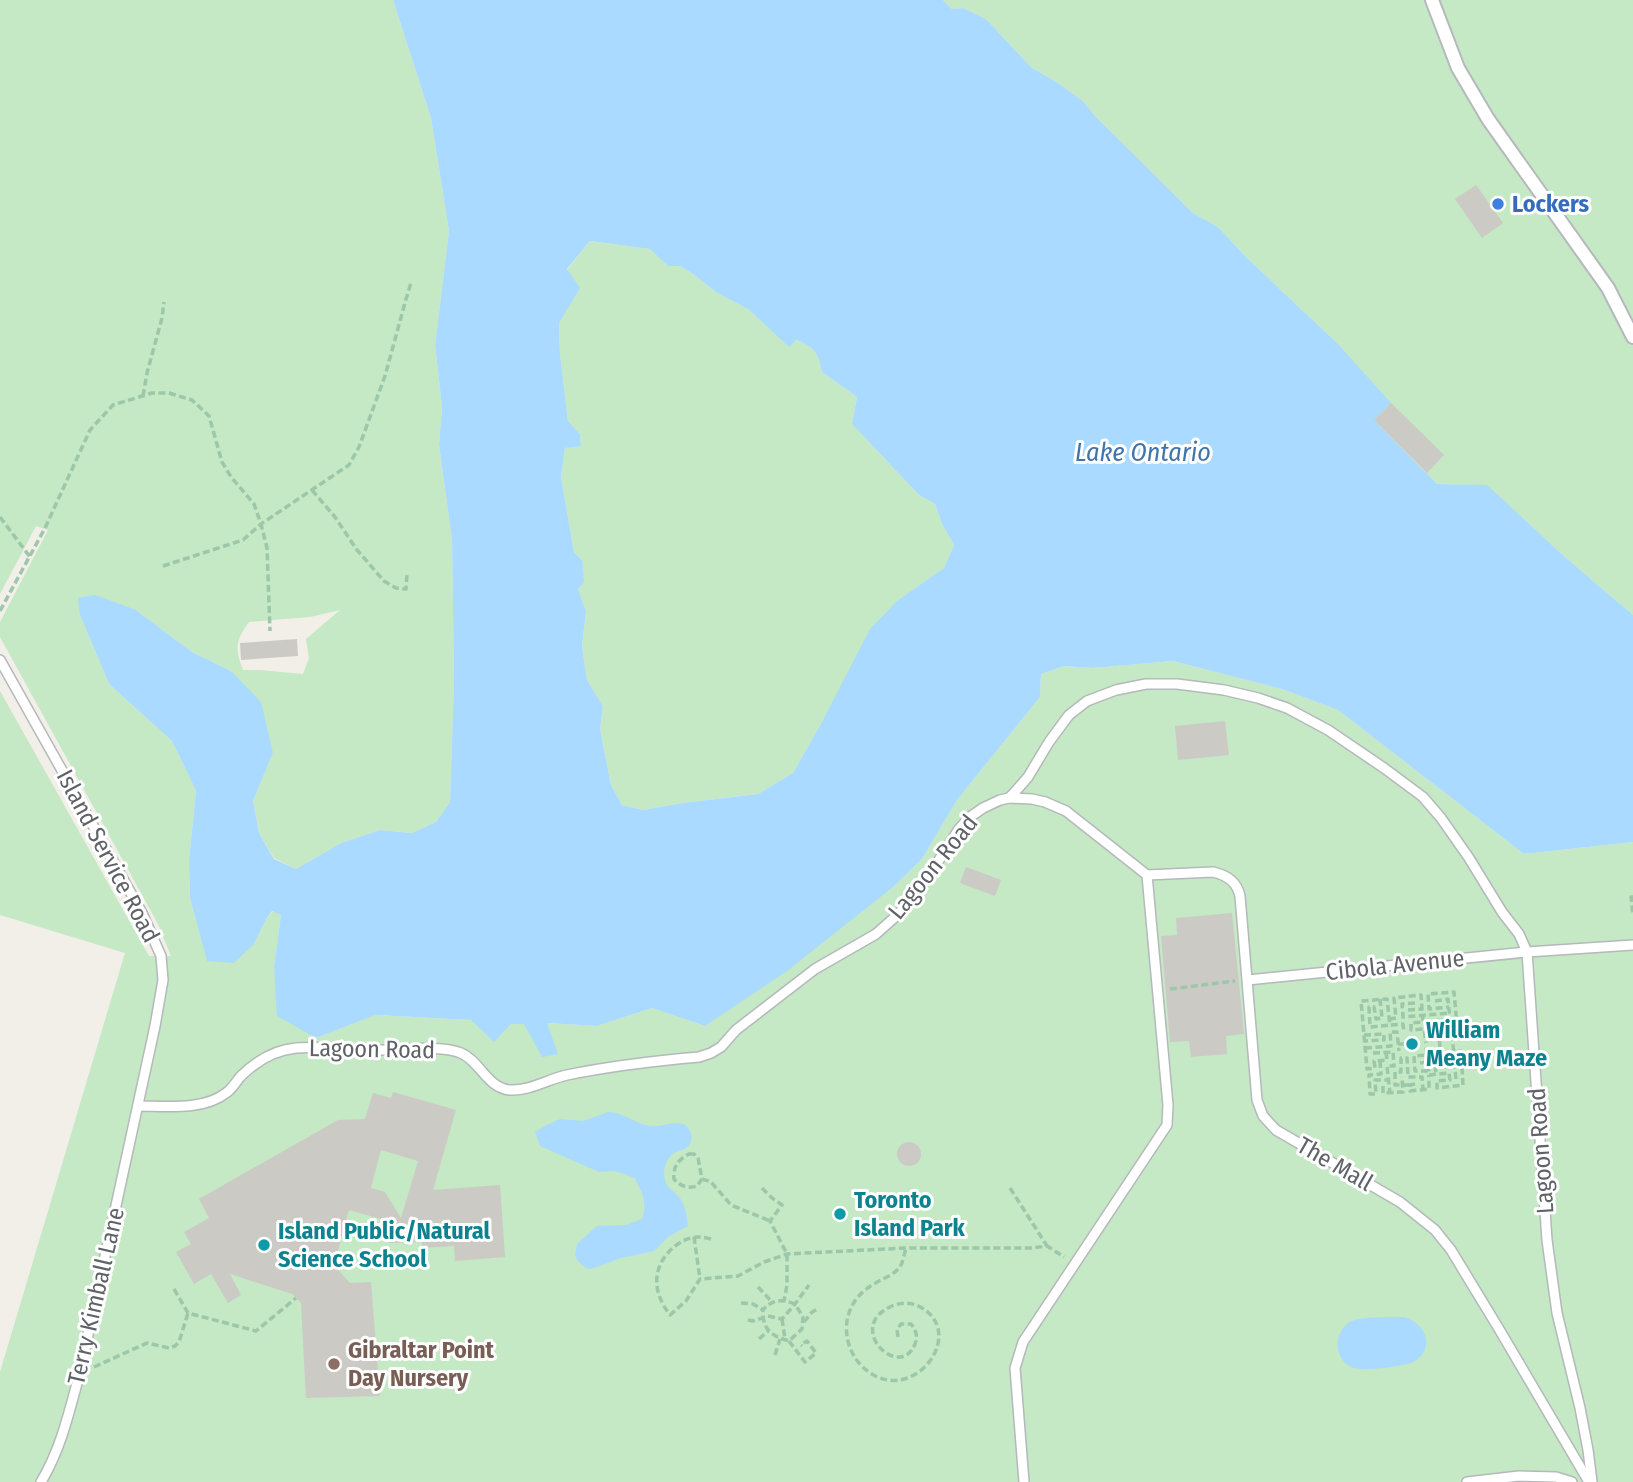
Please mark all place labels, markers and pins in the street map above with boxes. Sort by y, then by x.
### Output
place label: Lockers [1512,190,1590,218]
marker: Lockers [1490,196,1506,212]
place label: William Meany Maze [1426,1016,1547,1072]
marker: William Meany Maze [1404,1036,1420,1052]
place label: Toronto Island Park [854,1186,966,1242]
marker: Toronto Island Park [832,1206,848,1222]
place label: Island Public/Natural Science School [278,1217,490,1273]
marker: Island Public/Natural Science School [256,1237,272,1253]
place label: Gibraltar Point Day Nursery [348,1336,495,1392]
marker: Gibraltar Point Day Nursery [326,1356,342,1372]

